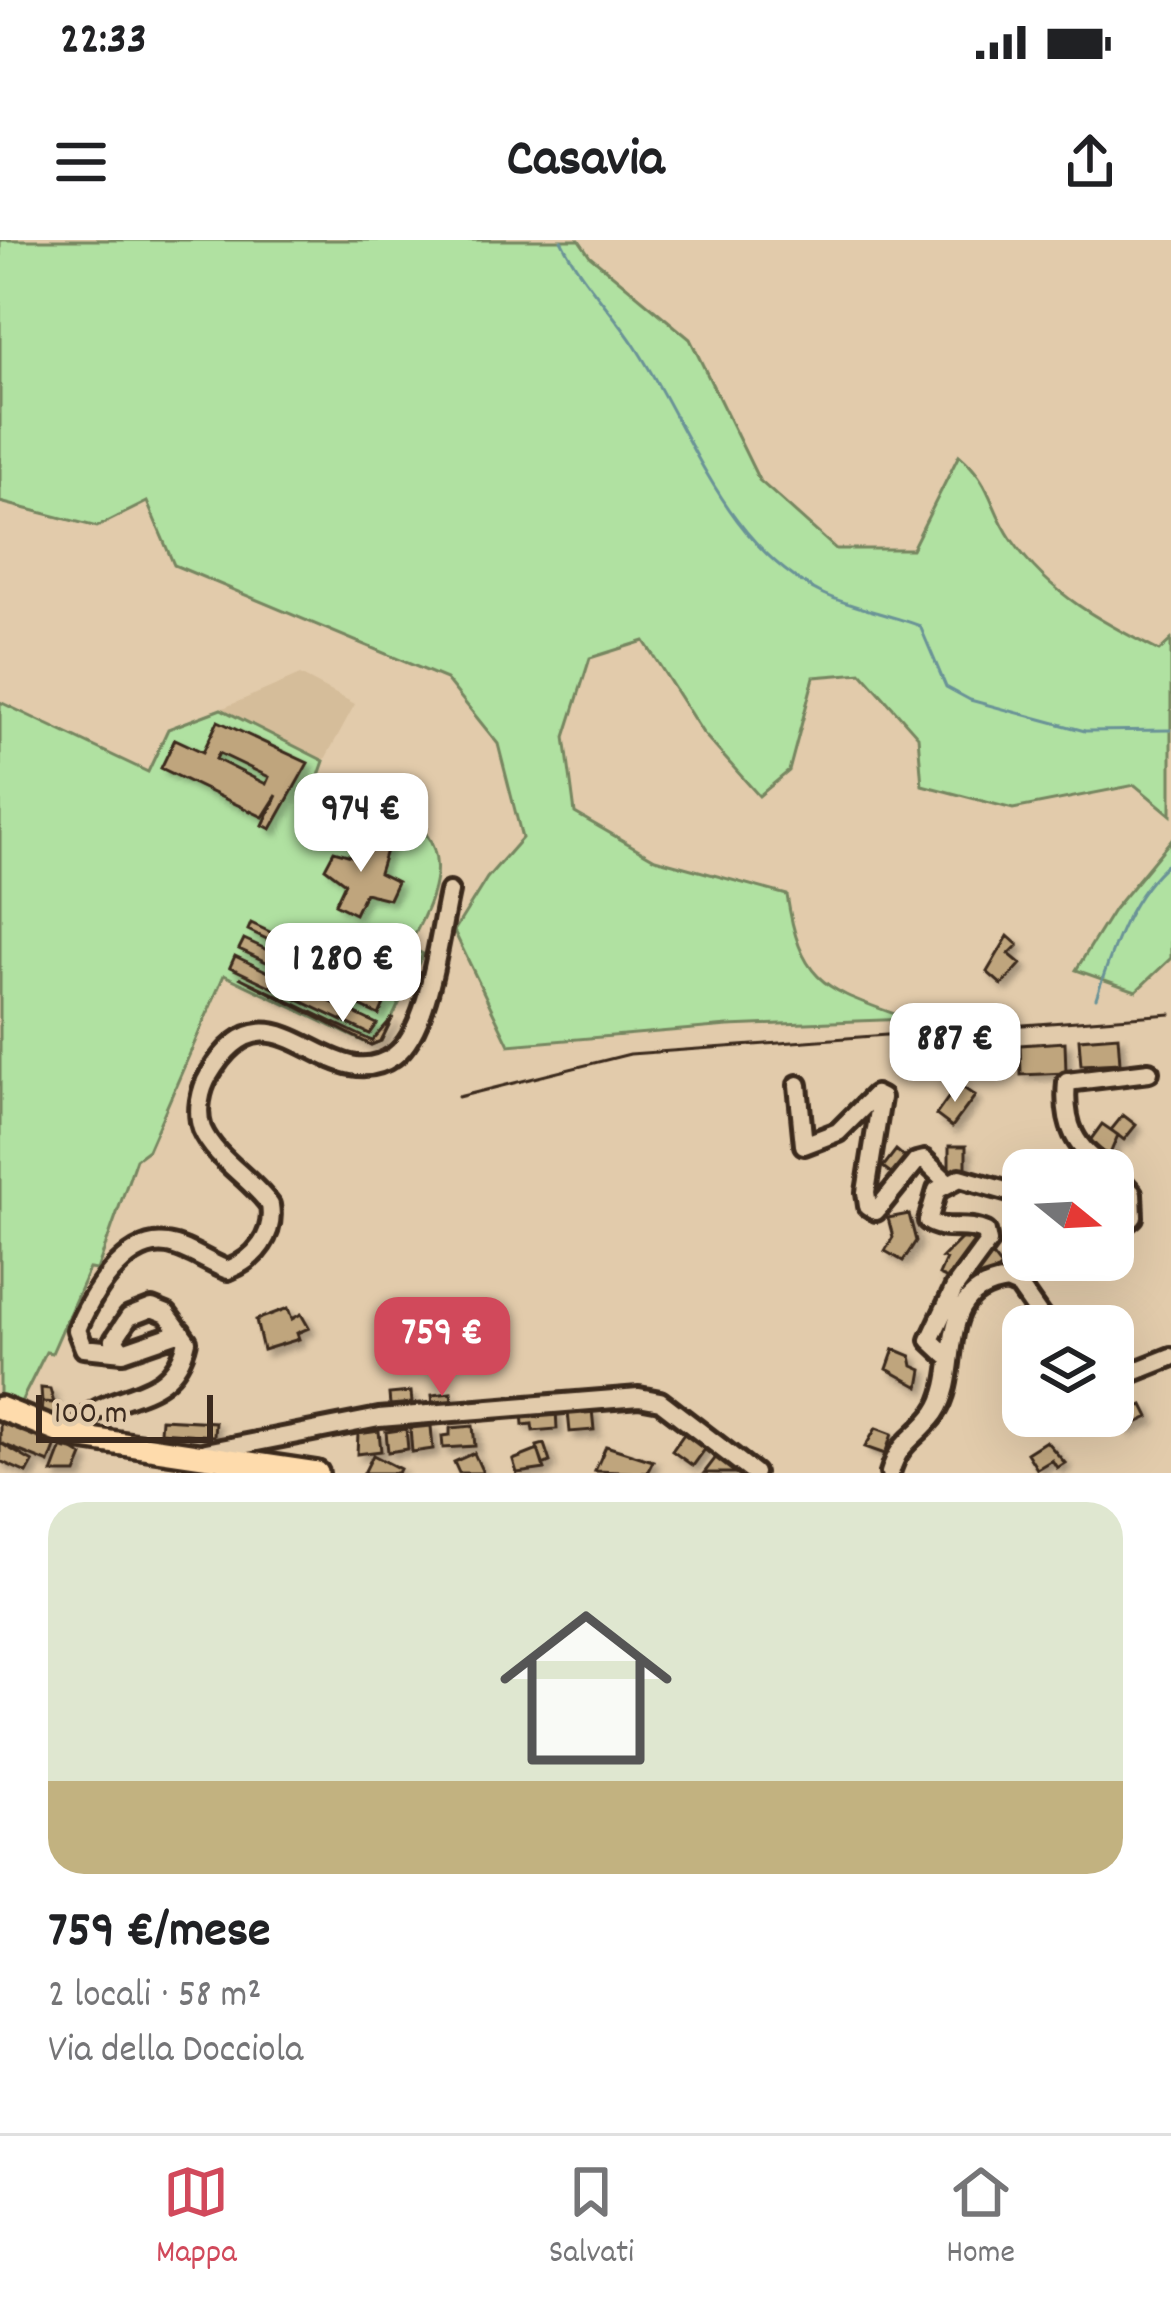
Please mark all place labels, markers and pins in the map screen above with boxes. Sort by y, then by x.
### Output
pin: 974 € [277,773,445,875]
pin: 1 280 € [232,923,454,1025]
pin: 887 € [871,1003,1039,1105]
pin: 759 € [358,1297,526,1399]

